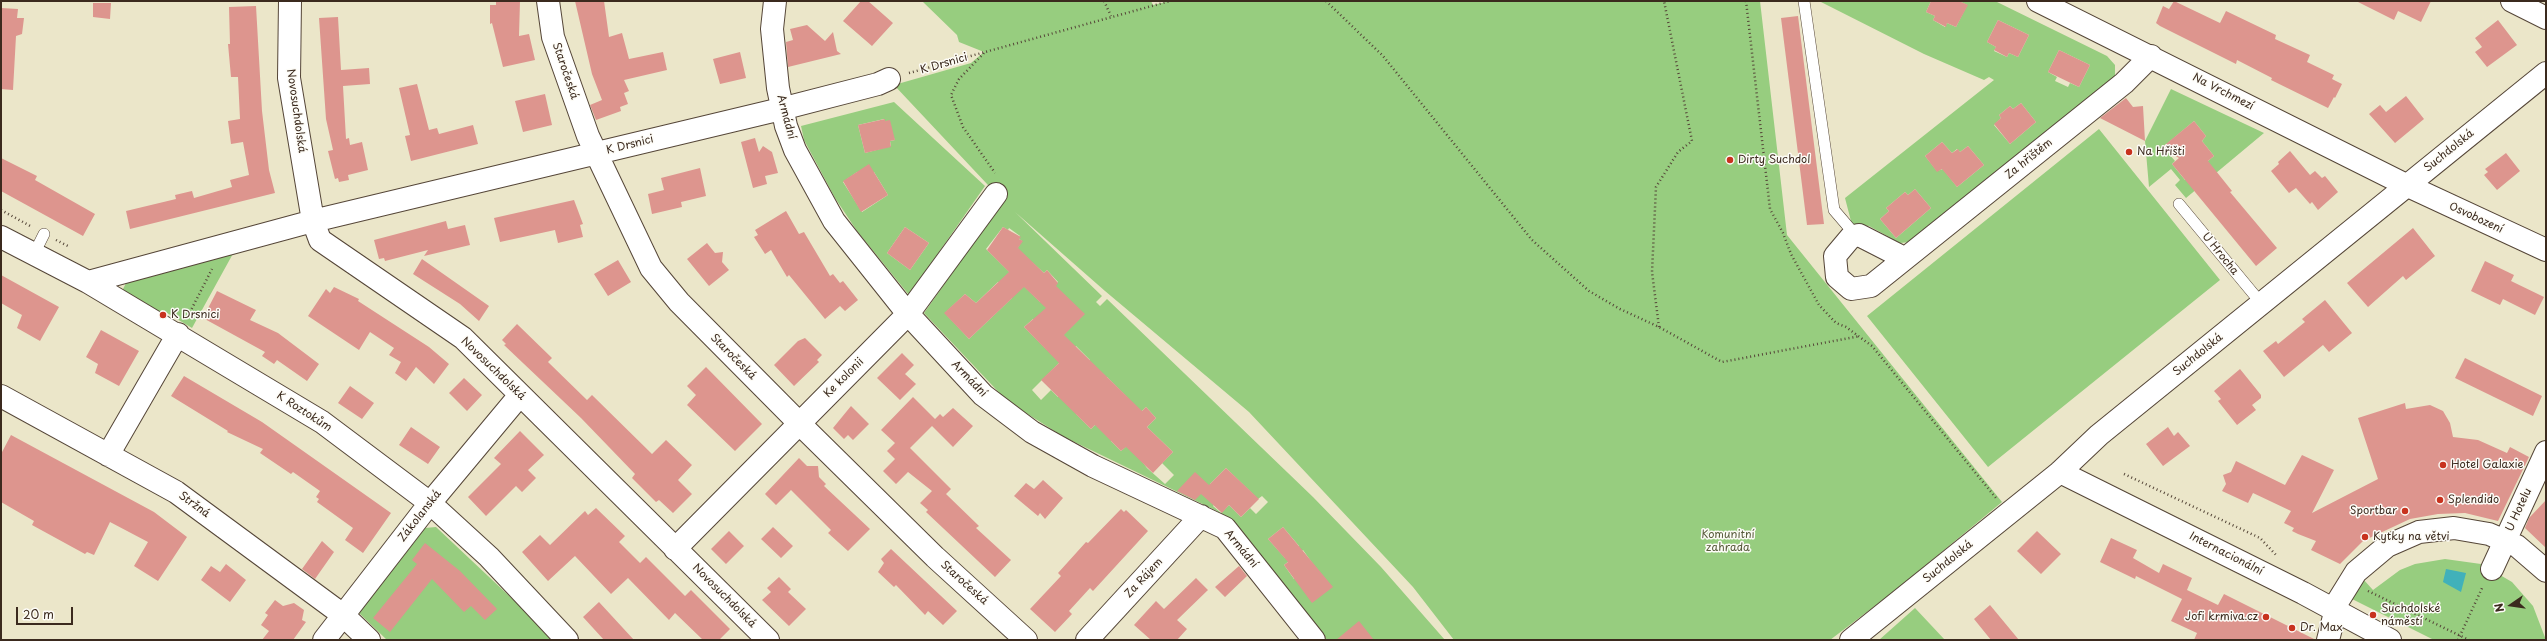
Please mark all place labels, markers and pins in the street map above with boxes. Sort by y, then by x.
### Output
place label: Na Hřišti [2137,145,2185,159]
marker: Na Hřišti [2124,147,2134,157]
place label: Dirty Suchdol [1738,153,1810,167]
marker: Dirty Suchdol [1725,155,1735,165]
place label: K Drsnici [171,308,219,322]
marker: K Drsnici [158,310,168,320]
place label: Hotel Galaxie [2451,458,2523,472]
marker: Hotel Galaxie [2438,460,2448,470]
place label: Splendido [2448,493,2499,507]
marker: Splendido [2435,495,2445,505]
place label: Sportbar [2350,504,2397,518]
marker: Sportbar [2400,506,2410,516]
place label: Kytky na větvi [2373,530,2450,544]
marker: Kytky na větvi [2360,532,2370,542]
place label: Suchdolské náměstí [2381,602,2440,628]
place label: Jofi krmiva.cz [2185,610,2258,624]
marker: Suchdolské náměstí [2368,610,2378,620]
marker: Jofi krmiva.cz [2261,612,2271,622]
place label: Dr. Max [2300,621,2343,635]
marker: Dr. Max [2287,623,2297,633]

